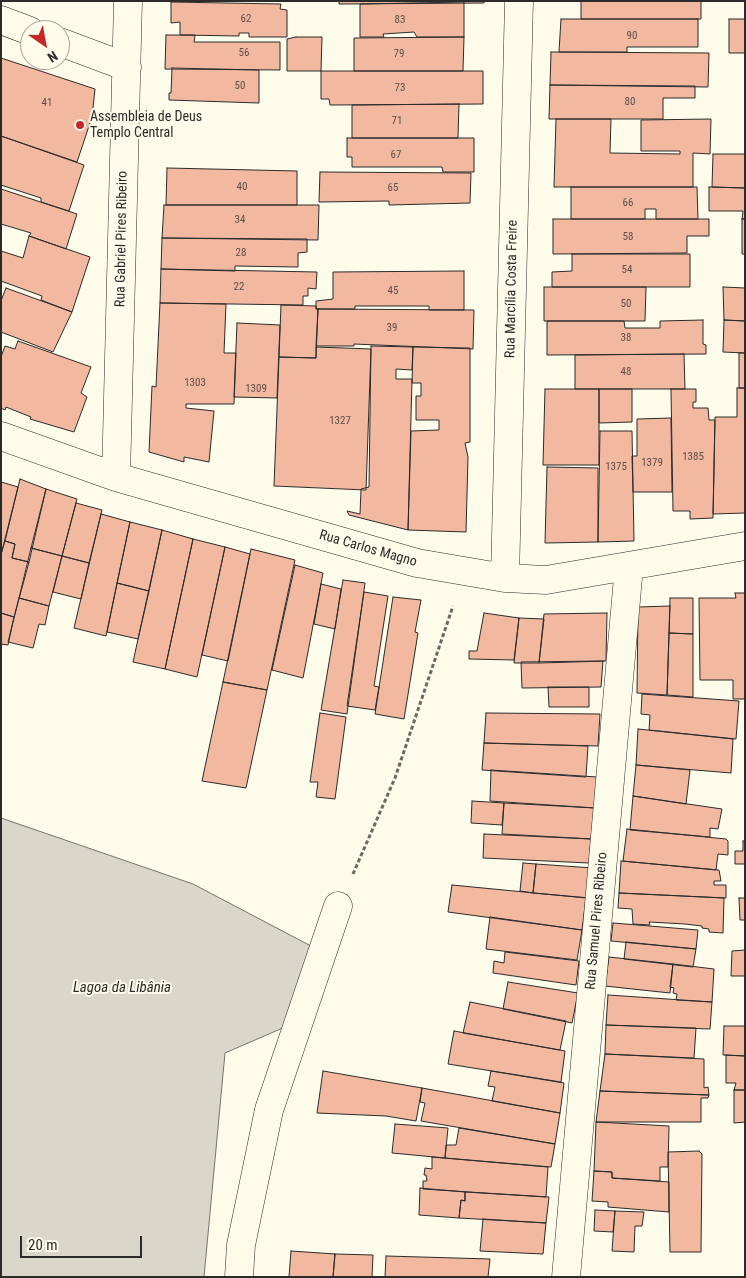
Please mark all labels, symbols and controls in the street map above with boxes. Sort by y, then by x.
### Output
house number: 62 [241,12,251,26]
house number: 83 [395,13,405,27]
north arrow [20,20,70,70]
house number: 90 [627,29,637,43]
house number: 56 [239,46,249,60]
house number: 79 [394,47,404,61]
text: N [45,48,61,66]
house number: 50 [235,79,245,93]
house number: 73 [395,81,405,95]
house number: 80 [625,95,635,109]
house number: 41 [42,96,52,110]
place label: Assembleia de Deus Templo Central [90,109,202,142]
house number: 71 [392,114,402,128]
marker: Assembleia de Deus Templo Central [74,119,86,131]
house number: 67 [391,148,401,162]
street label: Rua Gabriel Pires Ribeiro [112,171,132,307]
house number: 40 [237,180,247,194]
house number: 65 [388,181,398,195]
house number: 66 [623,196,633,210]
house number: 34 [235,213,245,227]
street label: Rua Marcília Costa Freire [502,220,522,358]
house number: 58 [623,230,633,244]
house number: 28 [236,246,246,260]
house number: 54 [622,263,632,277]
house number: 22 [234,280,244,294]
house number: 45 [388,284,398,298]
house number: 50 [621,297,631,311]
house number: 39 [387,321,397,335]
house number: 38 [621,331,631,345]
house number: 48 [621,365,631,379]
house number: 1303 [184,376,206,390]
house number: 1309 [245,382,267,396]
house number: 1327 [329,414,351,428]
house number: 1385 [682,450,704,464]
house number: 1379 [641,456,663,470]
house number: 1375 [605,460,627,474]
street label: Rua Carlos Magno [317,527,419,571]
street label: Rua Samuel Pires Ribeiro [583,851,611,991]
water label: Lagoa da Libânia [73,979,171,997]
scale bar [22,1226,145,1258]
text: 20 m [28,1236,58,1254]

